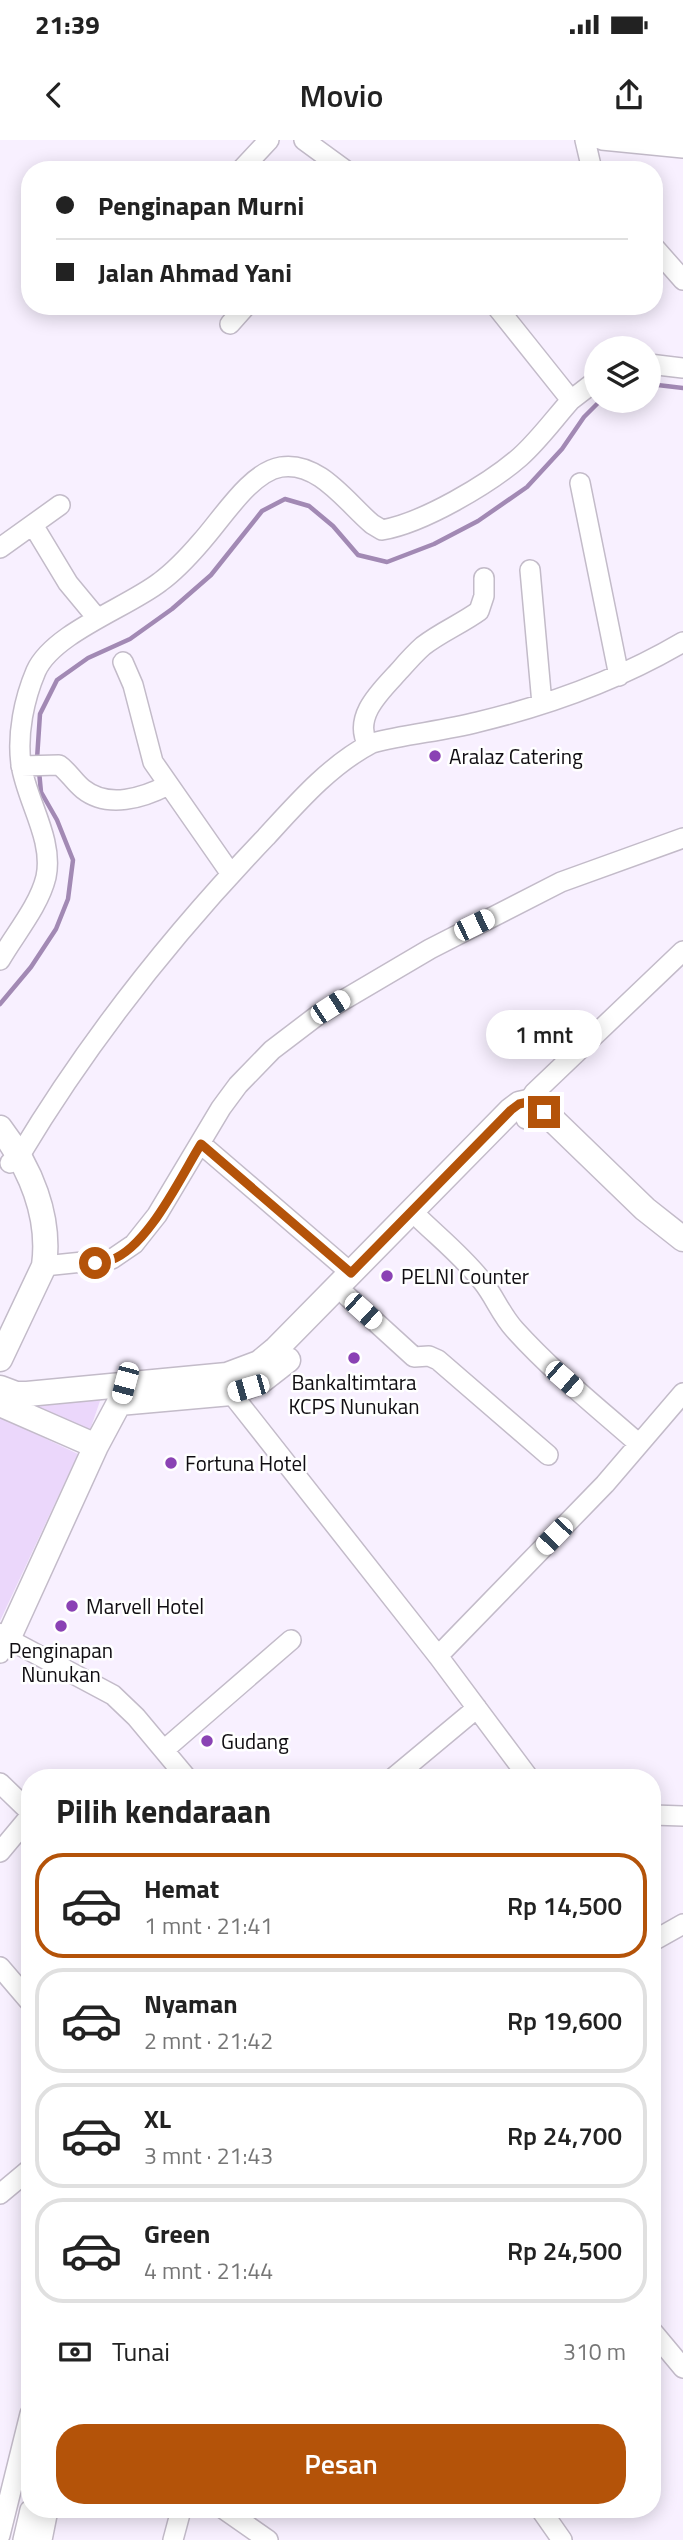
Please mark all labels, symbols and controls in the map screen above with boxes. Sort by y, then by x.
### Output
text: 21:39 [35,5,100,44]
text: Movio [299,71,384,119]
icon: back [35,76,73,114]
icon: share [610,76,648,114]
text: Penginapan Murni [98,186,304,225]
text: Jalan Ahmad Yani [98,253,292,292]
map controls [584,336,661,413]
button: layers [584,336,661,413]
place label: Aralaz Catering [449,740,583,772]
marker: Aralaz Catering [427,748,443,764]
car [451,906,498,944]
car [307,987,354,1027]
callout: 1 mnt [486,1010,602,1060]
text: 1 mnt [515,1017,573,1052]
route end [528,1096,560,1128]
route start [79,1247,111,1279]
place label: PELNI Counter [401,1260,529,1292]
marker: PELNI Counter [379,1268,395,1284]
car [341,1289,386,1333]
marker: Bankaltimtara KCPS Nunukan [346,1350,362,1366]
car [542,1357,587,1401]
car [110,1360,141,1406]
place label: Bankaltimtara KCPS Nunukan [288,1366,420,1422]
car [225,1372,272,1404]
place label: Fortuna Hotel [185,1447,307,1479]
marker: Fortuna Hotel [163,1455,179,1471]
car [532,1514,577,1558]
place label: Marvell Hotel [86,1590,204,1622]
marker: Marvell Hotel [64,1598,80,1614]
marker: Penginapan Nunukan [53,1618,69,1634]
place label: Penginapan Nunukan [9,1634,113,1690]
place label: Gudang [221,1725,289,1757]
marker: Gudang [199,1733,215,1749]
text: Pilih kendaraan [56,1787,271,1835]
text: Hemat [144,1869,219,1908]
icon: car [60,1874,123,1937]
text: Rp 14,500 [507,1886,622,1925]
text: 1 mnt · 21:41 [144,1908,273,1943]
text: Nyaman [144,1984,238,2023]
icon: car [60,1989,123,2052]
text: Rp 19,600 [507,2001,622,2040]
text: 2 mnt · 21:42 [144,2023,273,2058]
text: XL [144,2099,171,2138]
icon: car [60,2104,123,2167]
text: Rp 24,700 [507,2116,622,2155]
text: 3 mnt · 21:43 [144,2138,273,2173]
text: Green [144,2214,210,2253]
icon: car [60,2219,123,2282]
text: Rp 24,500 [507,2231,622,2270]
text: 4 mnt · 21:44 [144,2253,273,2288]
text: Tunai [112,2332,170,2371]
icon: cash [56,2333,94,2371]
text: 310 m [563,2334,626,2369]
button: Pesan [56,2424,626,2504]

